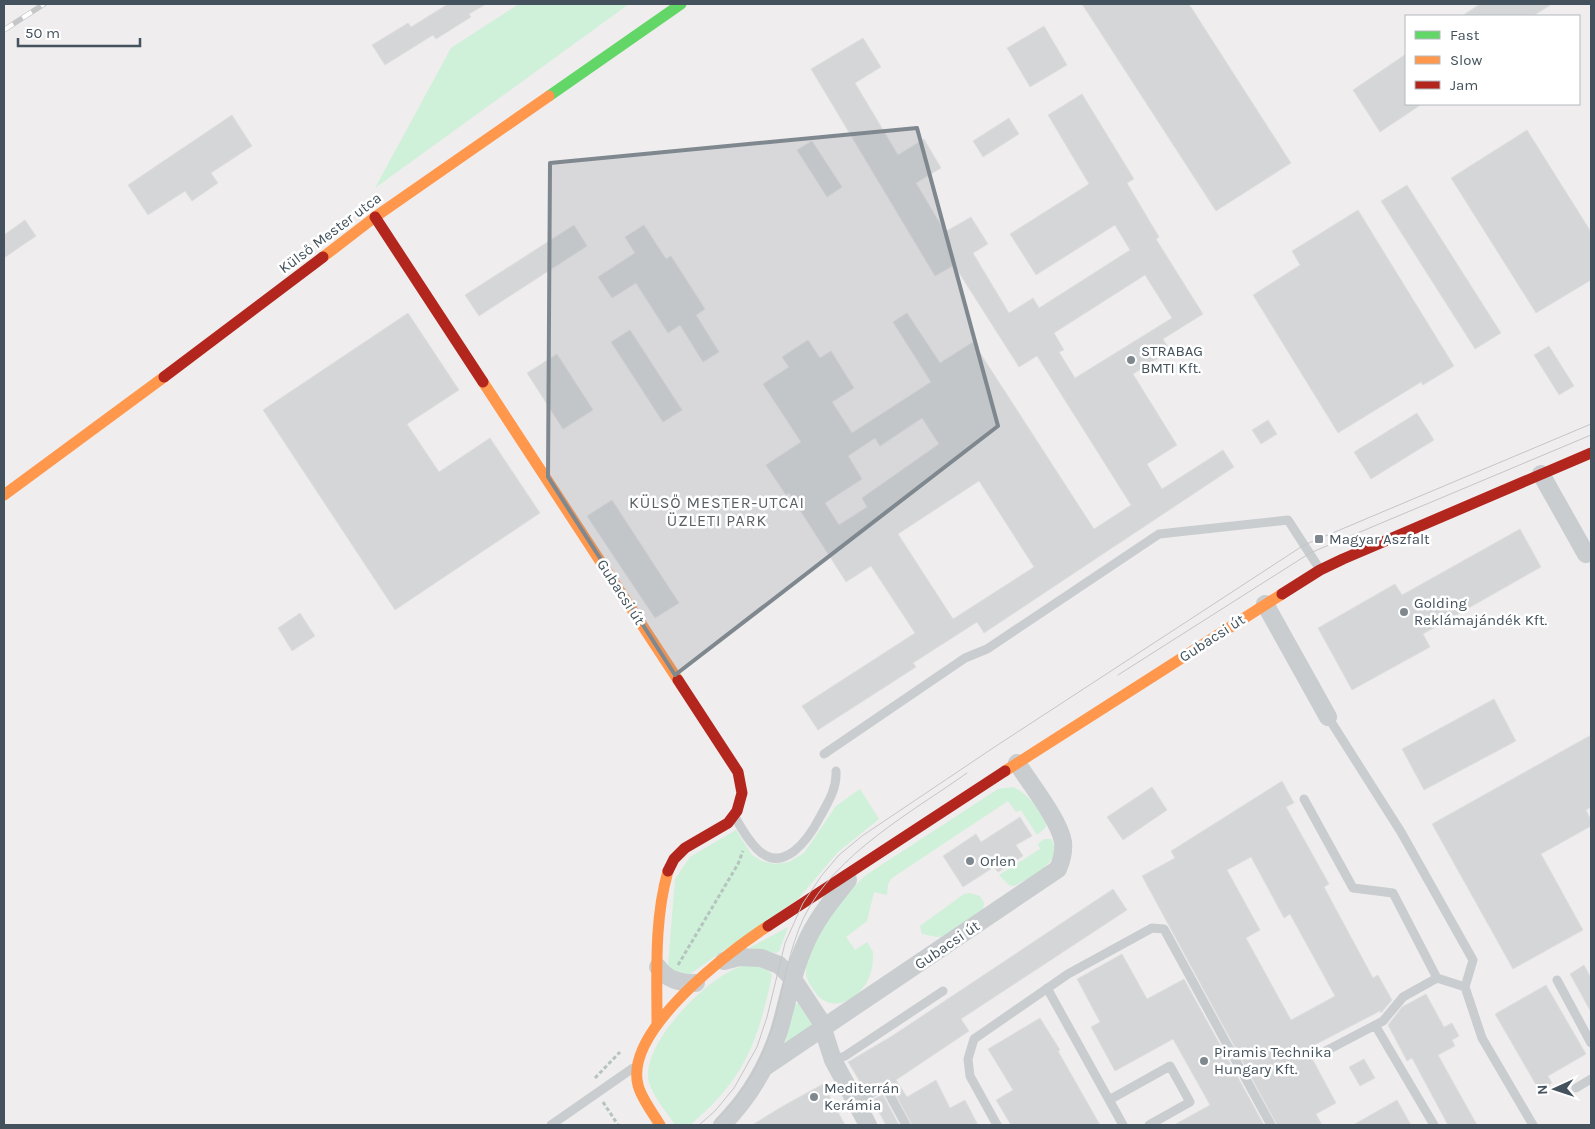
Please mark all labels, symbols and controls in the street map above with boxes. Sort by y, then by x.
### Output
scale bar [18,15,140,47]
legend [1405,15,1580,105]
text: 50 m [25,24,60,42]
text: Fast [1450,26,1480,44]
text: Slow [1450,51,1482,69]
text: Jam [1450,76,1478,94]
street label: Külső Mester utca [275,189,385,277]
place label: STRABAG BMTI Kft. [1141,342,1203,377]
marker: STRABAG BMTI Kft. [1125,354,1137,366]
district label: KÜLSŐ MESTER-UTCAI ÜZLETI PARK [629,493,805,530]
place label: Magyar Aszfalt [1329,530,1430,548]
marker: Magyar Aszfalt [1313,533,1325,545]
street label: Gubacsi út [593,556,649,628]
place label: Golding Reklámajándék Kft. [1414,594,1548,629]
marker: Golding Reklámajándék Kft. [1398,606,1410,618]
street label: Gubacsi út [1176,610,1248,666]
place label: Orlen [980,852,1016,870]
marker: Orlen [964,855,976,867]
street label: Gubacsi út [911,917,983,973]
place label: Piramis Technika Hungary Kft. [1214,1043,1332,1078]
marker: Piramis Technika Hungary Kft. [1198,1055,1210,1067]
north arrow [1530,1064,1580,1114]
place label: Mediterrán Kerámia [824,1079,899,1114]
text: N [1534,1084,1551,1095]
marker: Mediterrán Kerámia [808,1091,820,1103]

